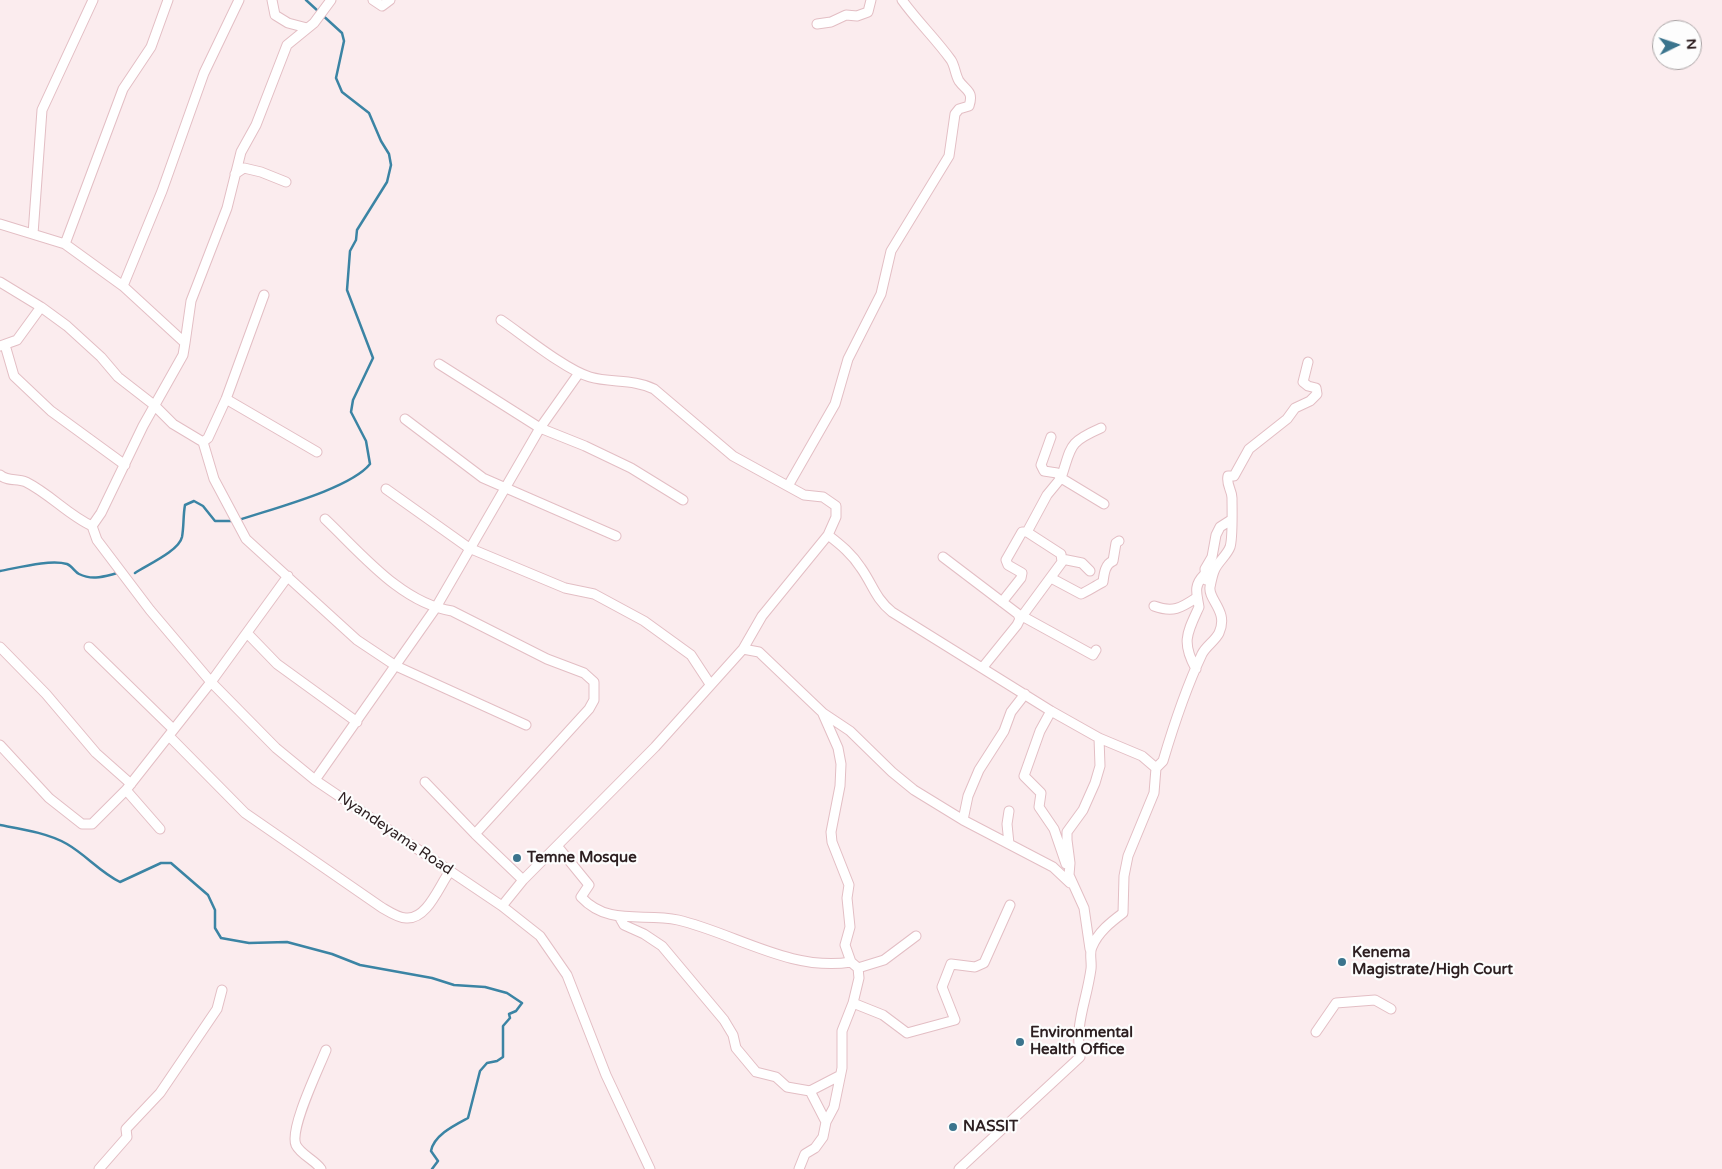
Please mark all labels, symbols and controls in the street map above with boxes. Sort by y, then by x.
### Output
north arrow [1652,20,1702,70]
text: N [1683,38,1700,50]
street label: Nyandeyama Road [334,789,456,879]
place label: Temne Mosque [527,849,637,867]
marker: Temne Mosque [511,852,523,864]
place label: Kenema Magistrate/High Court [1352,944,1513,979]
marker: Kenema Magistrate/High Court [1336,956,1348,968]
place label: Environmental Health Office [1030,1024,1133,1059]
marker: Environmental Health Office [1014,1036,1026,1048]
place label: NASSIT [963,1118,1018,1136]
marker: NASSIT [947,1121,959,1133]

